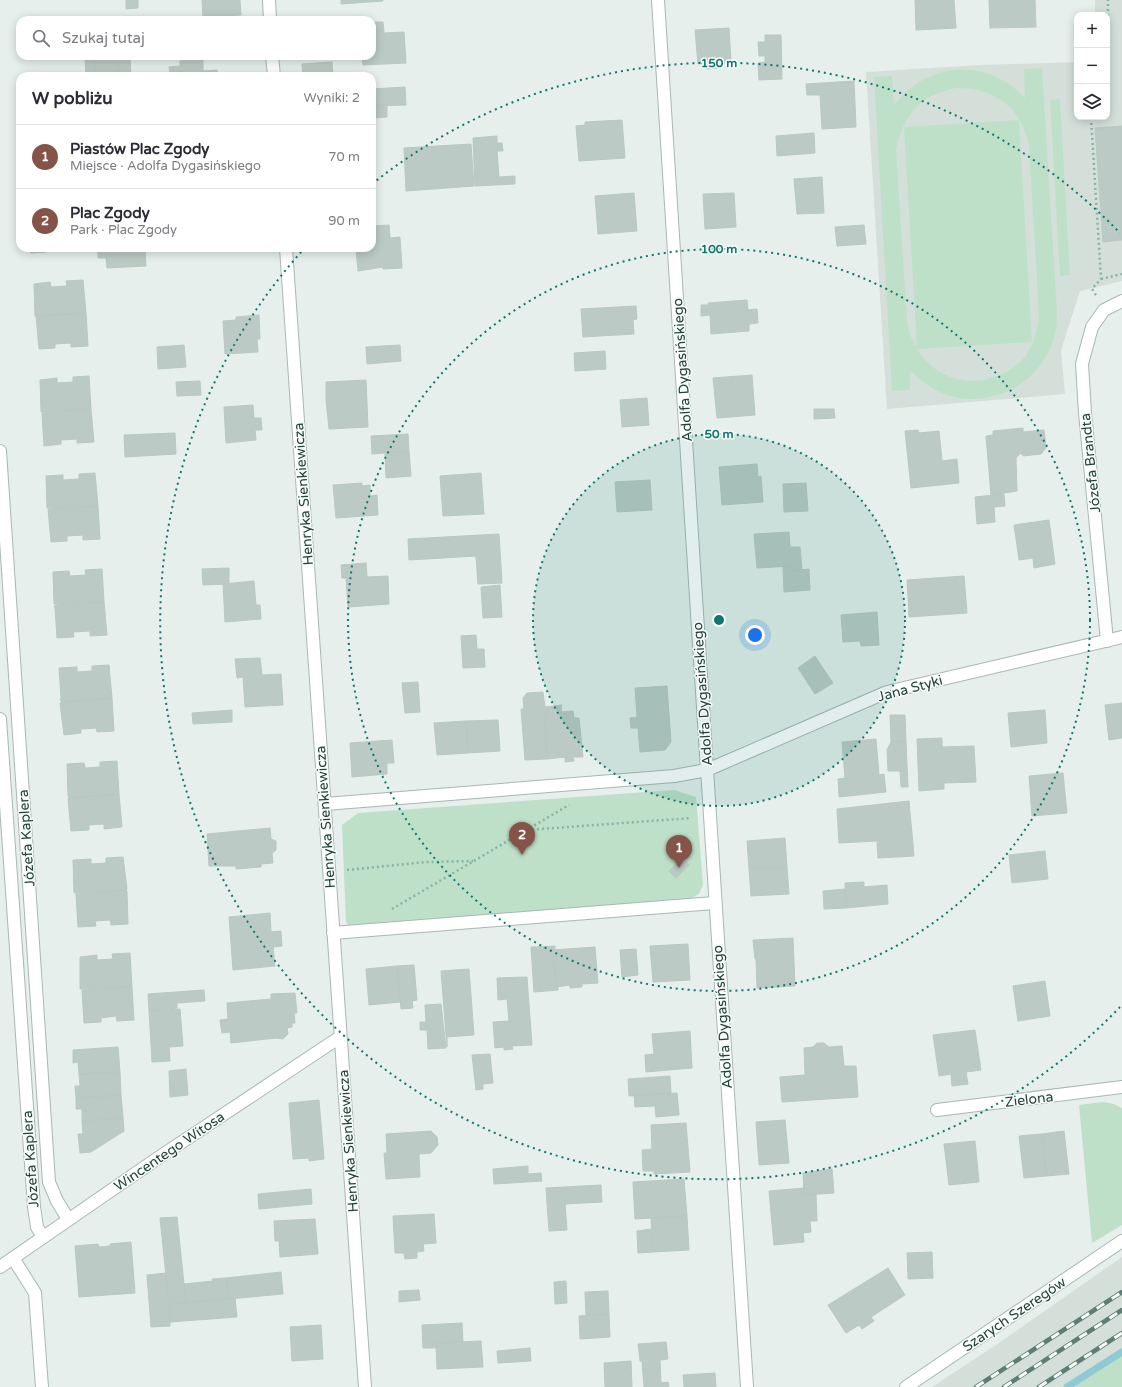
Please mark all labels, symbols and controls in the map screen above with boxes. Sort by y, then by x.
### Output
map controls [1074,12,1110,120]
button: + [1074,12,1110,48]
search box [16,16,376,60]
icon: search [30,27,52,49]
text: Szukaj tutaj [62,29,145,47]
button: − [1074,48,1110,84]
text: 150 m [701,56,737,70]
button: layers [1074,84,1110,120]
text: W pobliżu [32,88,113,109]
text: Wyniki: 2 [304,90,360,106]
text: Piastów Plac Zgody [70,140,209,158]
text: 1 [41,149,49,165]
text: 70 m [328,149,360,165]
text: Miejsce · Adolfa Dygasińskiego [70,158,261,174]
text: Plac Zgody [70,204,150,222]
text: 2 [41,213,49,229]
text: 90 m [328,213,360,229]
text: Park · Plac Zgody [70,222,177,238]
text: 100 m [701,242,737,256]
street label: Adolfa Dygasińskiego [669,297,696,442]
street label: Józefa Brandta [1077,412,1104,514]
street label: Henryka Sienkiewicza [290,422,317,566]
text: 50 m [704,427,734,441]
centre of rings [712,613,726,627]
street label: Adolfa Dygasińskiego [689,621,716,766]
your location [745,625,765,645]
street label: Jana Styki [876,672,945,705]
street label: Henryka Sienkiewicza [312,745,339,889]
street label: Józefa Kaplera [15,789,38,887]
pin: 2 [509,822,535,855]
pin: 1 [666,835,692,868]
street label: Adolfa Dygasińskiego [709,944,736,1089]
street label: Henryka Sienkiewicza [335,1069,362,1213]
street label: Zielona [1004,1088,1054,1111]
street label: Wincentego Witosa [111,1108,228,1195]
street label: Józefa Kaplera [19,1110,42,1208]
street label: Szarych Szeregów [959,1274,1069,1355]

